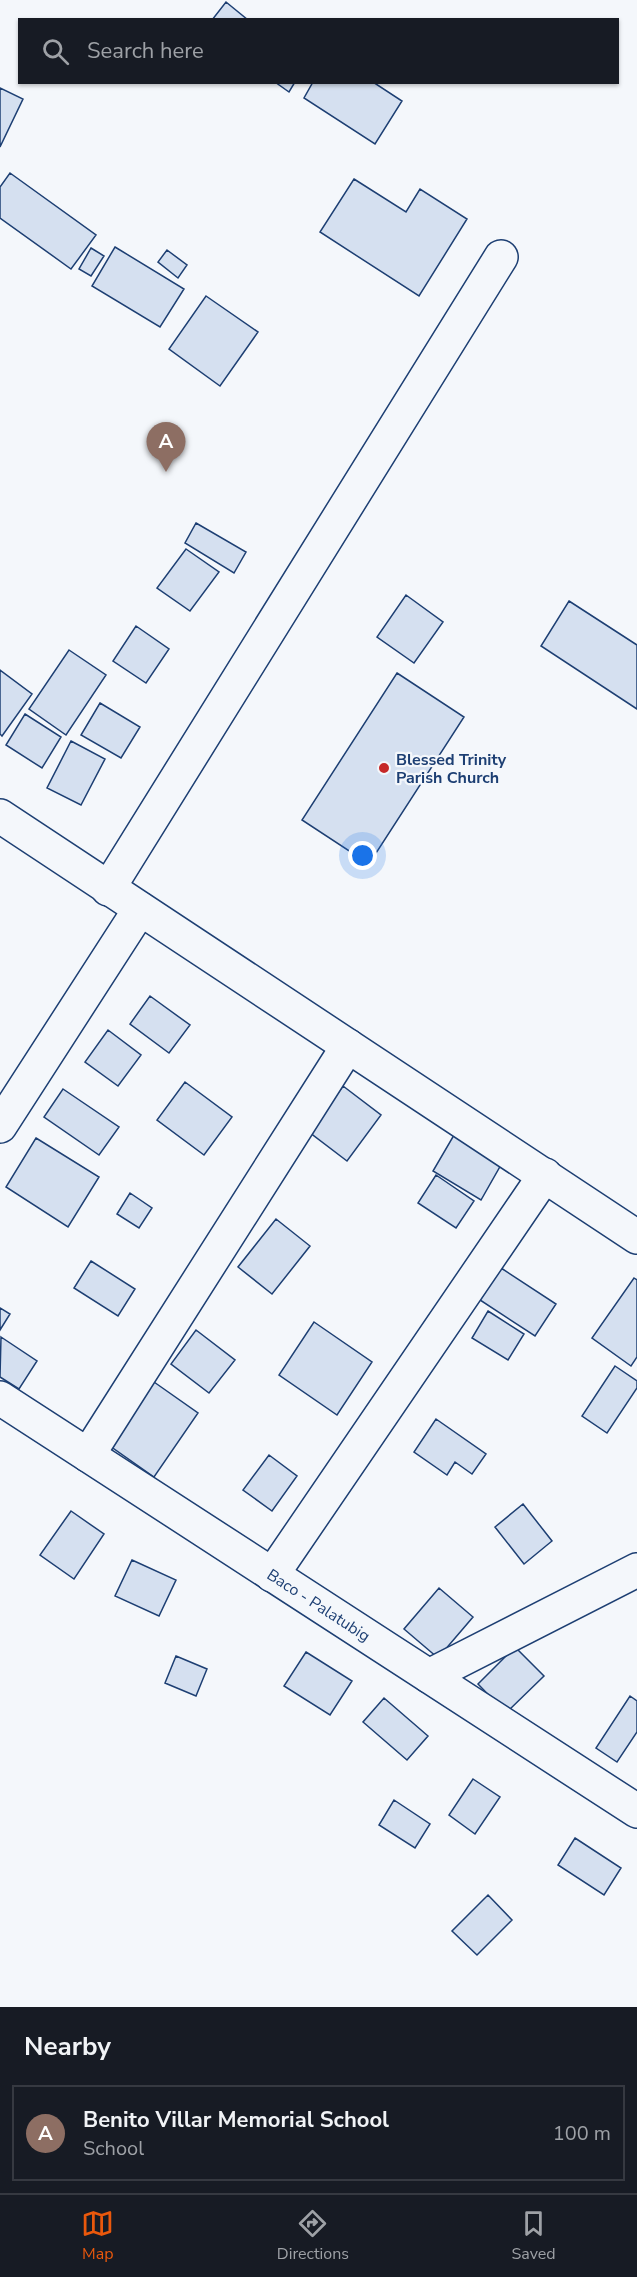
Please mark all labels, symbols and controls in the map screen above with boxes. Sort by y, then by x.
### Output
search box [18,18,619,84]
icon: search [39,35,72,68]
text: Search here [87,36,204,66]
pin: A [146,422,186,472]
place label: Blessed Trinity Parish Church [396,749,507,789]
marker: Blessed Trinity Parish Church [377,761,391,775]
your location [348,841,377,870]
street label: Baco - Palatubig [262,1564,374,1647]
text: Nearby [24,2029,111,2064]
text: Benito Villar Memorial School [83,2105,389,2135]
text: A [38,2120,53,2147]
text: 100 m [553,2120,611,2147]
text: School [83,2135,144,2162]
tab: Map [81,2207,114,2265]
tab: Directions [277,2207,349,2265]
tab: Saved [512,2207,556,2265]

